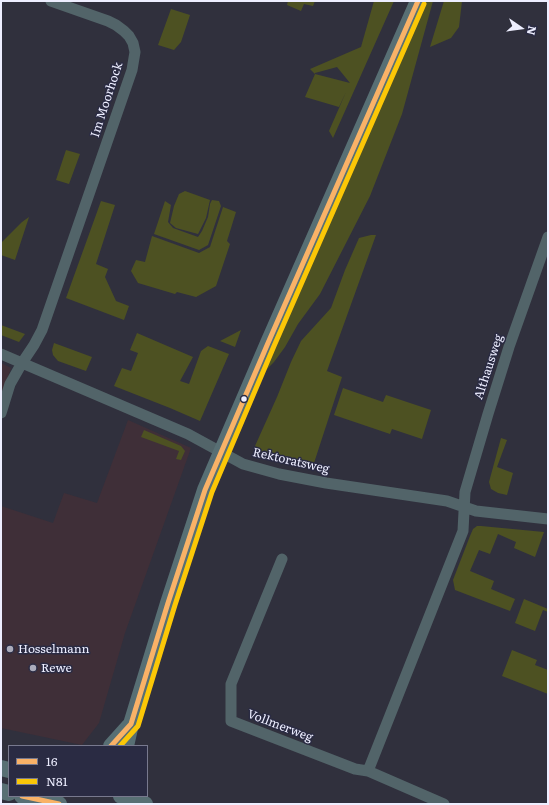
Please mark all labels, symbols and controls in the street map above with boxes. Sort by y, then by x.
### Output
north arrow [501,8,541,48]
text: N [524,24,542,37]
street label: Im Moorhock [88,61,126,139]
street label: Althausweg [472,333,506,401]
unlabelled marker [239,394,249,404]
street label: Rektoratsweg [251,445,331,477]
place label: Hosselmann [18,642,89,656]
marker: Hosselmann [5,644,15,654]
place label: Rewe [41,661,72,675]
marker: Rewe [28,663,38,673]
street label: Vollmerweg [245,707,315,745]
legend [8,745,148,797]
text: 16 [46,752,57,770]
text: N81 [46,772,68,790]

